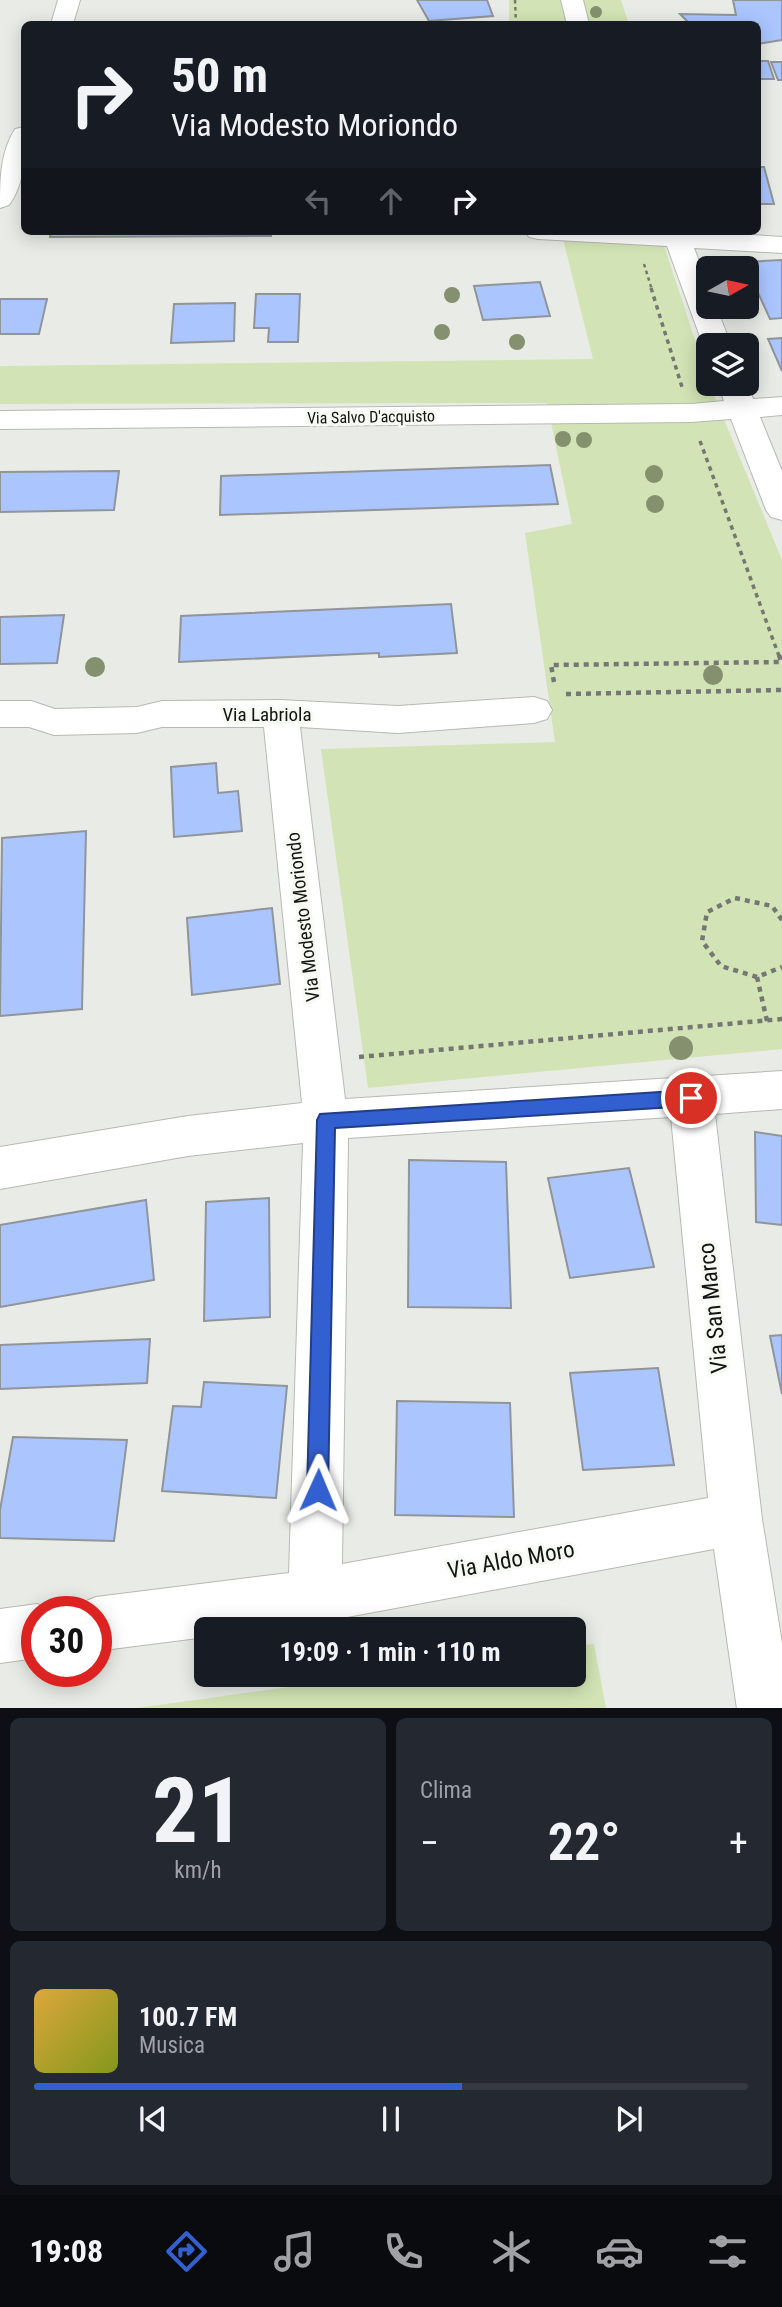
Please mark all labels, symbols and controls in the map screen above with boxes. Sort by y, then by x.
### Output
text: 50 m [171,47,268,104]
icon: right [56,49,147,140]
text: Via Modesto Moriondo [171,106,458,144]
icon: left [299,182,337,220]
icon: ahead [372,182,410,220]
icon: right [445,182,483,220]
north arrow [696,256,760,318]
map controls [696,256,759,396]
button: layers [696,333,759,396]
street label: Via Salvo D'acquisto [307,406,435,428]
street label: Via Labriola [222,703,312,726]
street label: Via Modesto Moriondo [281,831,325,1003]
pin [661,1068,721,1128]
icon: arrive [672,1079,710,1117]
street label: Via San Marco [693,1241,733,1375]
position arrow [281,1453,355,1527]
street label: Via Aldo Moro [445,1536,577,1584]
speed limit sign: 30 [21,1596,112,1687]
text: 19:09 · 1 min · 110 m [280,1637,500,1667]
text: 21 [152,1758,244,1864]
text: Clima [420,1777,472,1804]
text: 22° [548,1812,620,1873]
text: − [420,1821,439,1865]
text: + [729,1821,748,1865]
text: km/h [174,1857,222,1884]
text: 100.7 FM [139,2002,237,2032]
text: Musica [139,2032,205,2059]
icon: previous [134,2100,172,2138]
icon: pause [372,2100,410,2138]
icon: next [610,2100,648,2138]
icon: directions [162,2227,211,2276]
icon: music [270,2227,319,2276]
icon: phone [379,2227,428,2276]
icon: climate [487,2227,536,2276]
icon: car [595,2227,644,2276]
icon: filters [703,2227,752,2276]
text: 19:08 [30,2232,103,2270]

